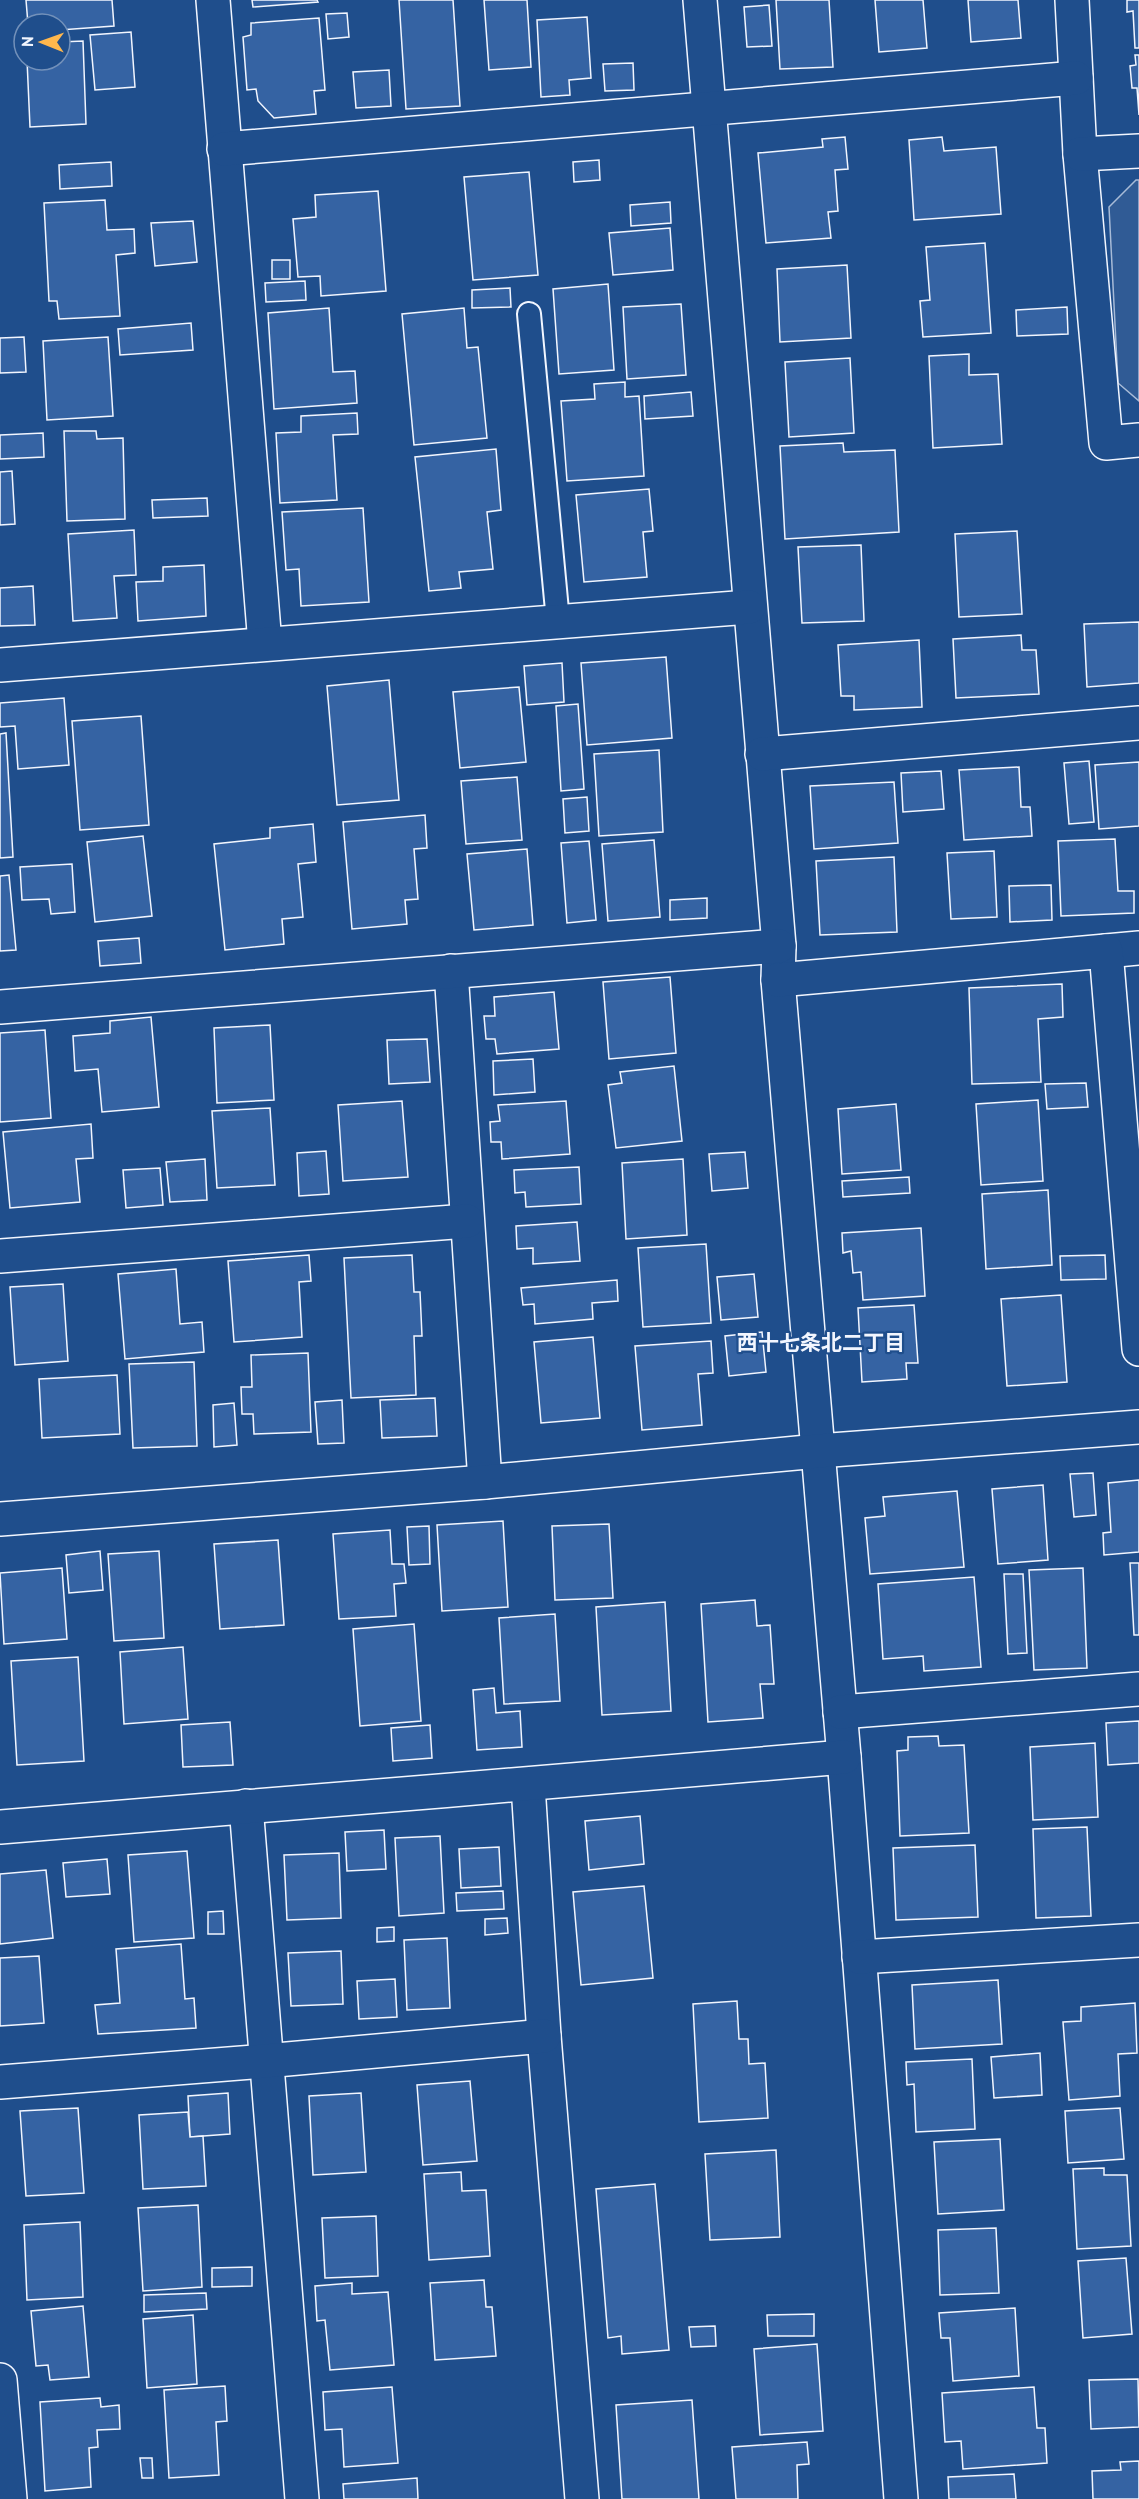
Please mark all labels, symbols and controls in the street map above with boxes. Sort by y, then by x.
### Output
north arrow [12,12,72,72]
text: N [17,36,37,47]
district label: 西十七条北二丁目 [737,1329,905,1356]

